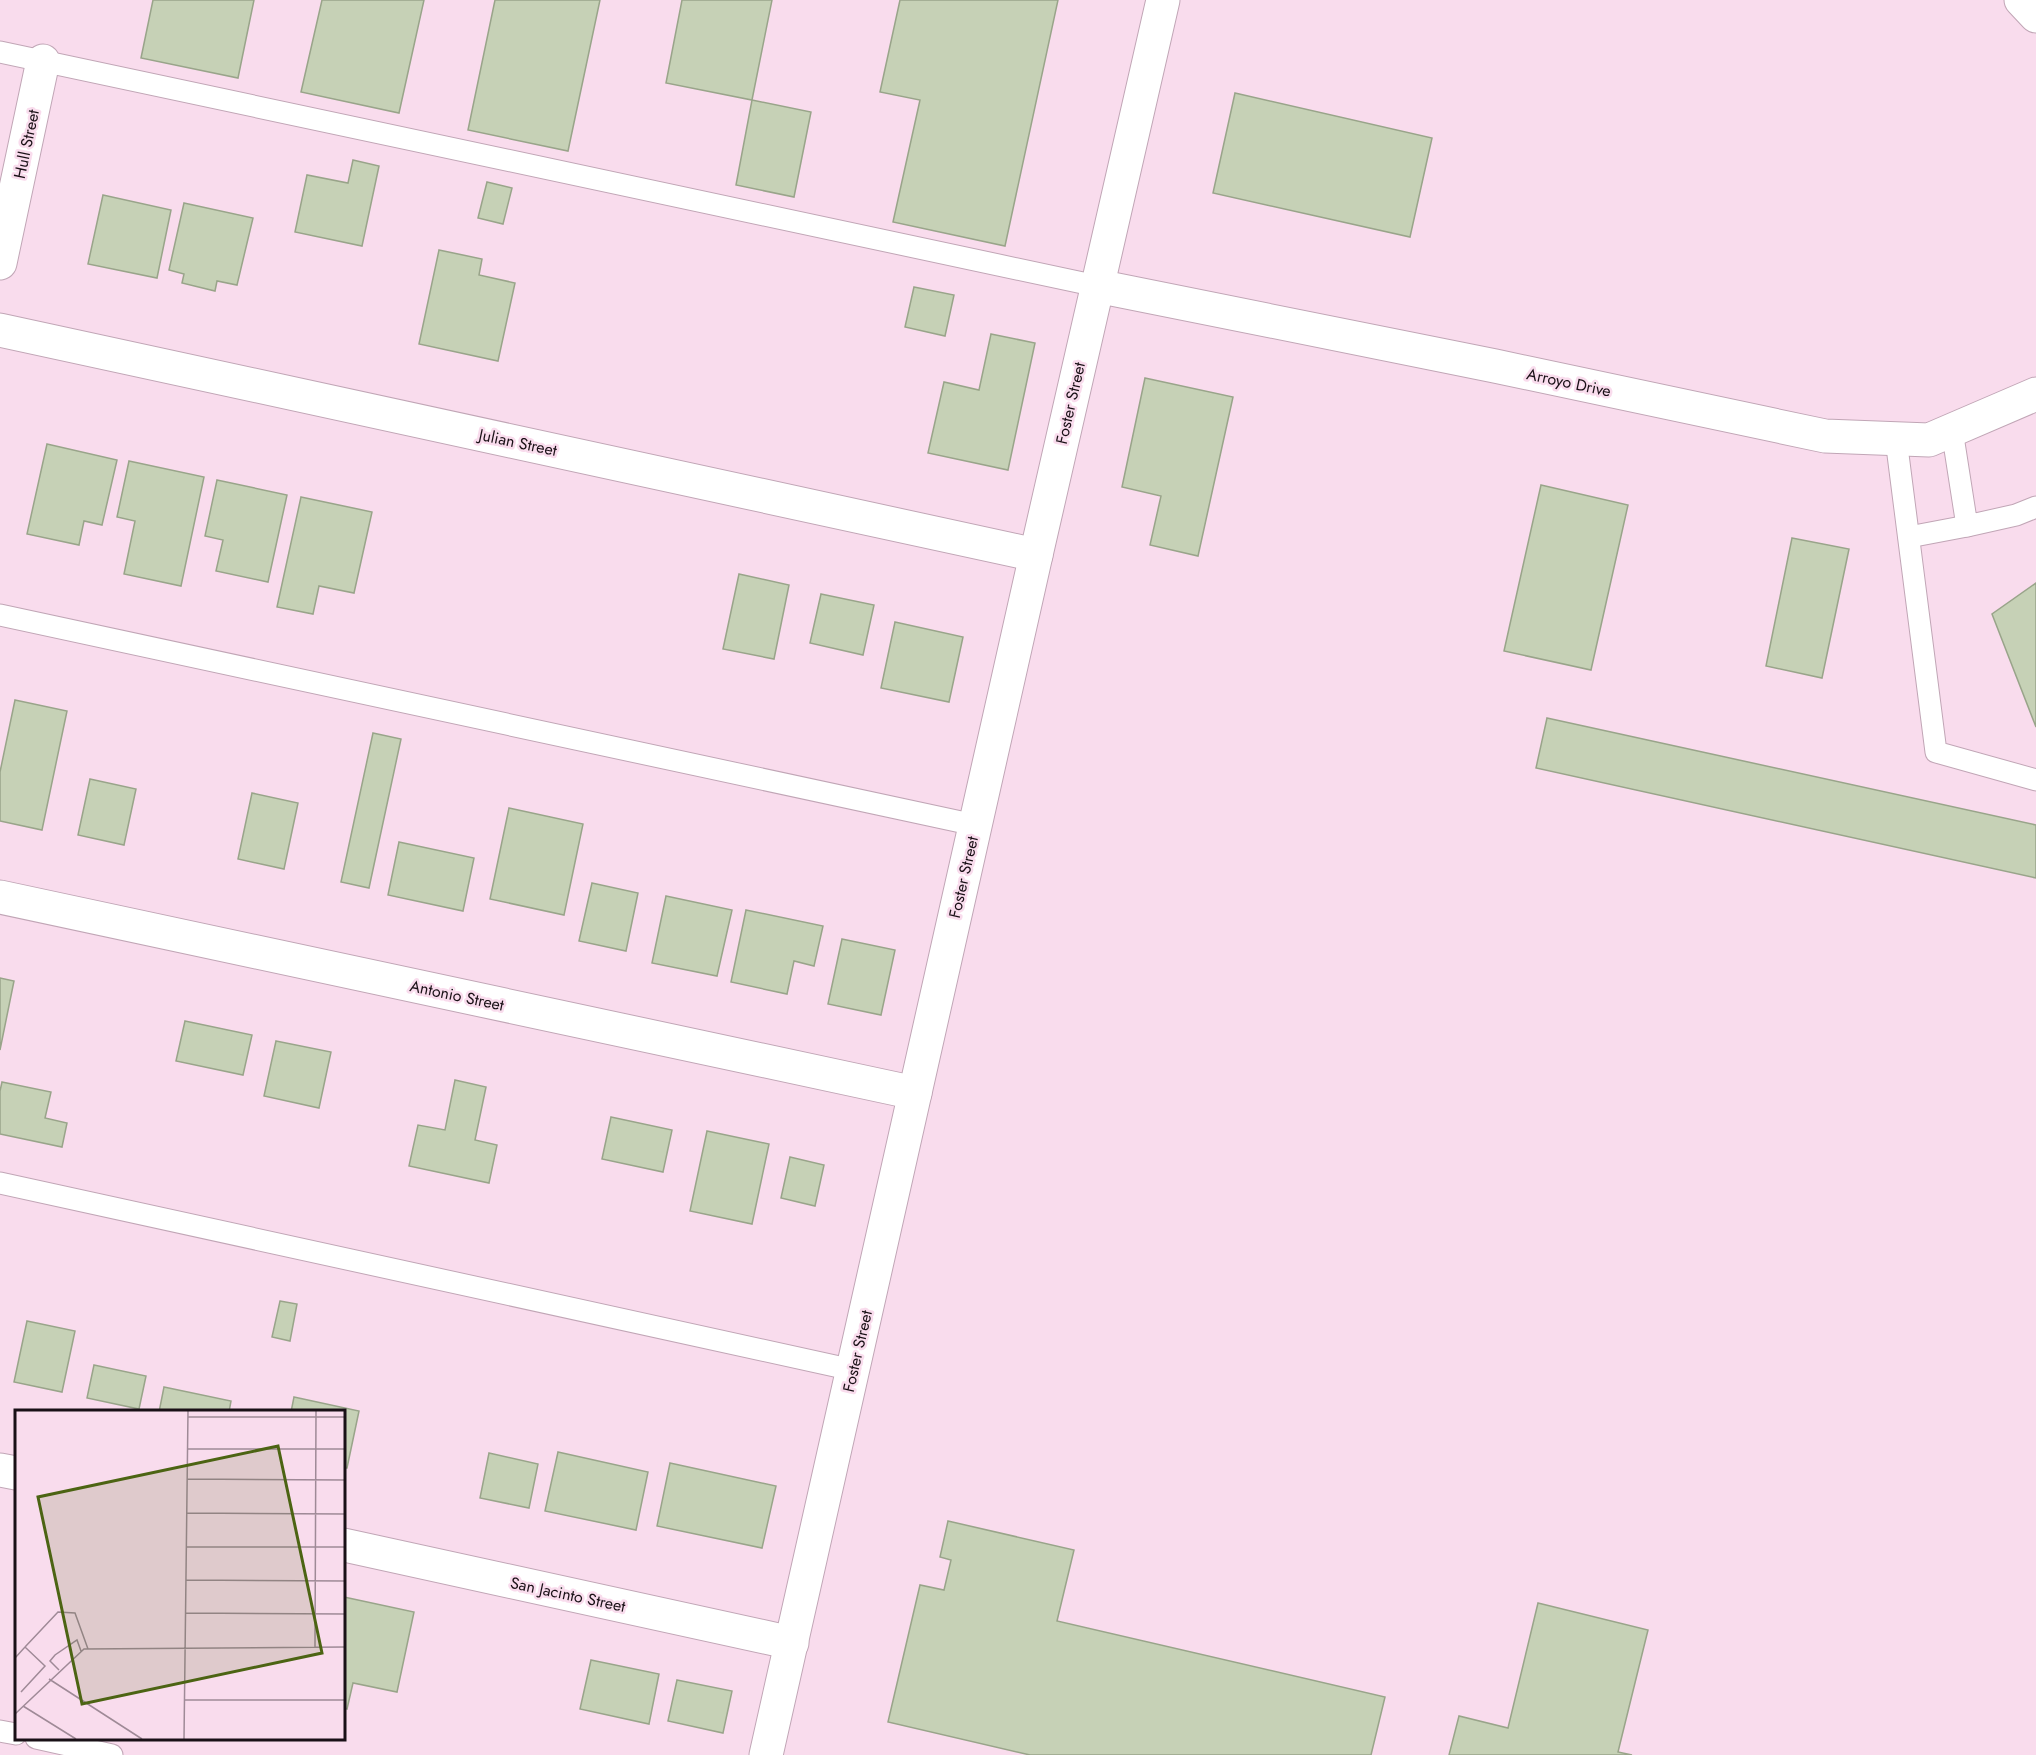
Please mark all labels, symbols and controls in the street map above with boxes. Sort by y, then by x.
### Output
street label: Hull Street [8,107,45,181]
street label: Foster Street [1050,360,1091,446]
street label: Arroyo Drive [1525,362,1613,403]
street label: Julian Street [475,423,559,462]
street label: Foster Street [943,834,984,920]
street label: Antonio Street [408,974,506,1017]
street label: Foster Street [837,1308,878,1394]
inset map [15,1410,345,1740]
street label: San Jacinto Street [508,1571,628,1618]

